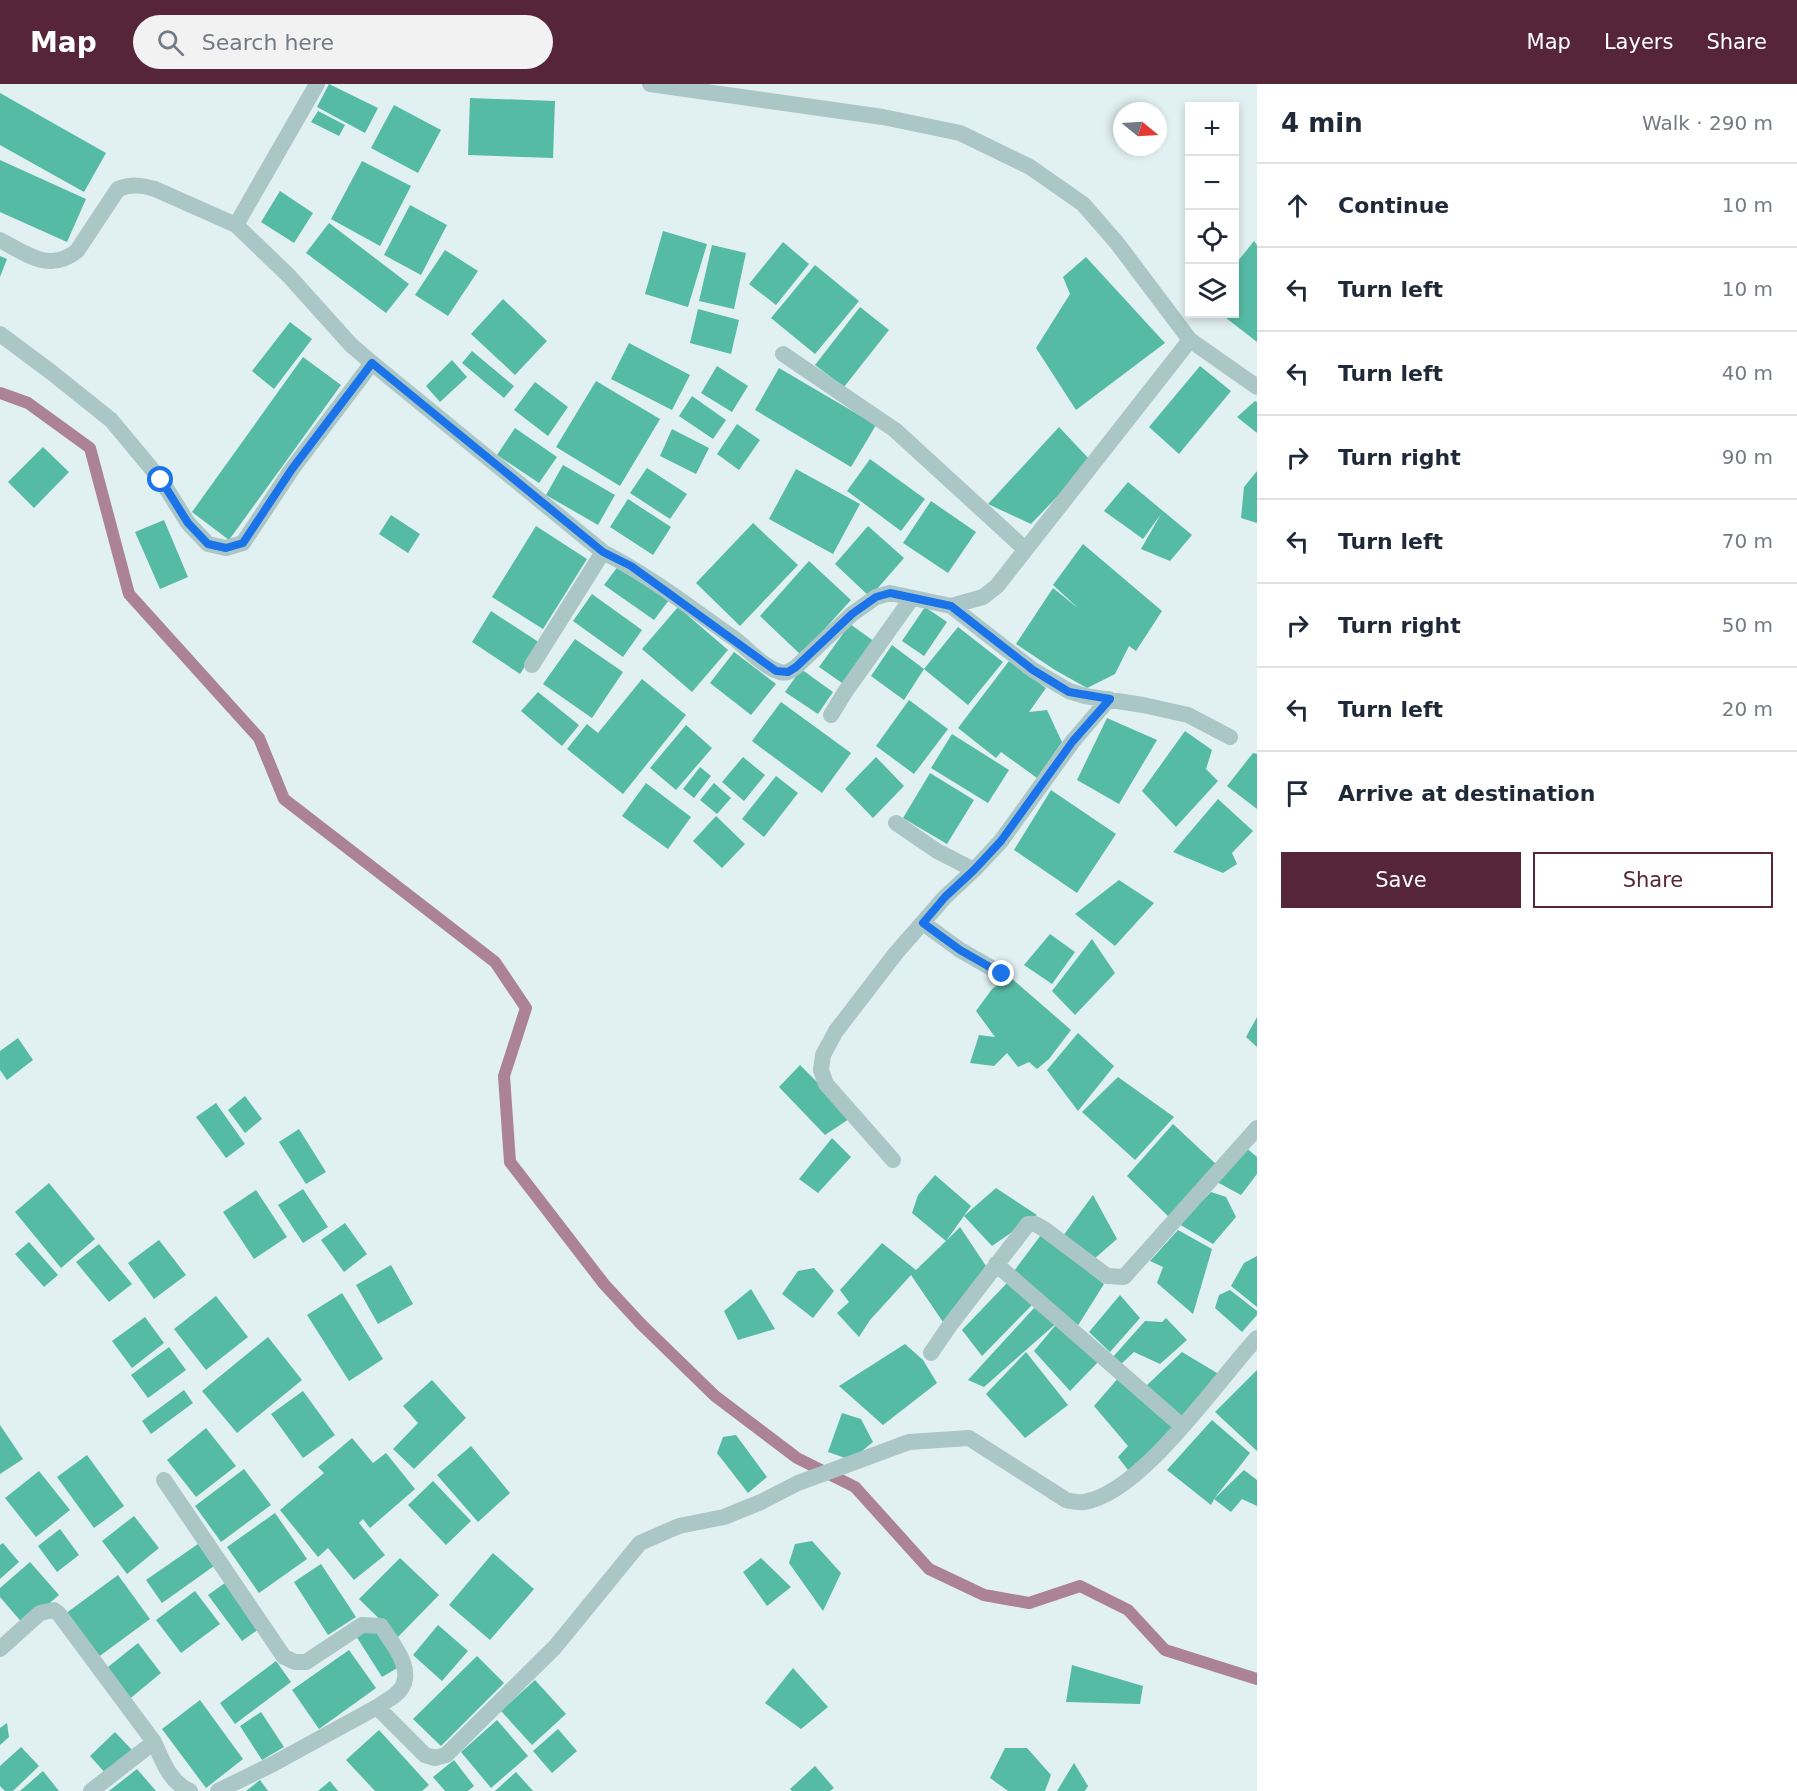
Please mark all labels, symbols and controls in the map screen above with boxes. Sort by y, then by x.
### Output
search box [133,15,553,69]
text: Map [30,26,97,59]
icon: search [154,26,187,59]
text: Search here [202,30,334,55]
text: Map [1527,30,1571,54]
text: Layers [1604,30,1673,54]
text: Share [1706,30,1767,54]
north arrow [1113,102,1167,156]
map controls [1185,102,1239,318]
button: + [1185,102,1239,156]
text: 4 min [1281,108,1363,138]
text: Walk · 290 m [1642,111,1773,135]
button: − [1185,156,1239,210]
icon: ahead [1281,189,1314,222]
text: Continue [1338,193,1449,218]
text: 10 m [1722,193,1773,217]
button: locate [1185,210,1239,264]
button: layers [1185,264,1239,318]
icon: left [1281,273,1314,306]
text: Turn left [1338,277,1443,302]
text: 10 m [1722,277,1773,301]
icon: left [1281,357,1314,390]
text: Turn left [1338,361,1443,386]
text: 40 m [1722,361,1773,385]
icon: right [1281,441,1314,474]
text: Turn right [1338,445,1461,470]
text: 90 m [1722,445,1773,469]
route start [147,466,173,492]
icon: left [1281,525,1314,558]
text: Turn left [1338,529,1443,554]
text: 70 m [1722,529,1773,553]
icon: right [1281,609,1314,642]
text: Turn right [1338,613,1461,638]
text: 50 m [1722,613,1773,637]
icon: left [1281,693,1314,726]
text: Turn left [1338,697,1443,722]
text: 20 m [1722,697,1773,721]
icon: arrive [1281,777,1314,810]
text: Arrive at destination [1338,781,1595,806]
button: Save [1281,852,1521,908]
button: Share [1533,852,1773,908]
route end [988,960,1014,986]

